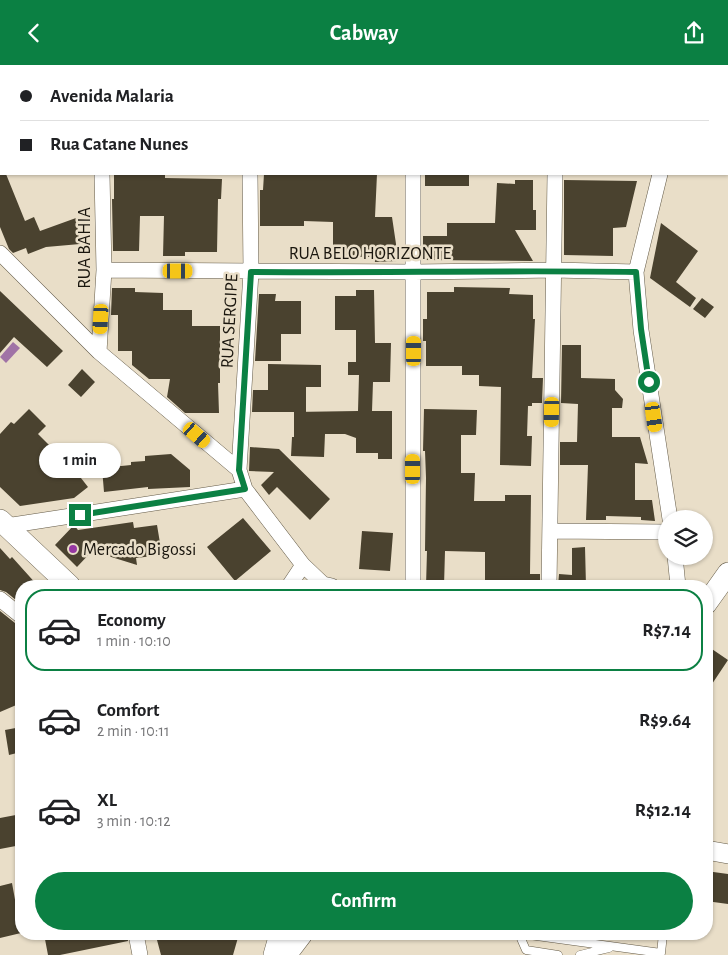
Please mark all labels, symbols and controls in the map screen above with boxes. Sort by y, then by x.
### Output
icon: back [20,19,48,47]
icon: share [680,19,708,47]
text: Cabway [330,22,398,44]
text: Avenida Malaria [50,87,174,106]
text: Rua Catane Nunes [50,135,188,154]
street label: RUA BAHIA [76,207,94,289]
street label: RUA BELO HORIZONTE [289,245,451,263]
car [163,264,193,279]
street label: RUA SERGIPE [219,273,241,369]
car [92,304,109,334]
car [406,336,421,366]
route start [638,371,660,393]
car [544,397,559,427]
car [644,401,663,433]
car [180,419,213,451]
callout: 1 min [39,443,121,477]
text: 1 min [63,452,97,468]
car [405,454,420,484]
route end [69,504,91,526]
map controls [658,510,713,565]
button: layers [658,510,713,565]
place label: Mercado Bigossi [83,541,196,559]
marker: Mercado Bigossi [67,543,79,555]
icon: car [37,608,82,653]
text: Economy [97,611,166,630]
text: R$7.14 [642,621,691,640]
text: 1 min · 10:10 [97,633,171,649]
icon: car [37,698,82,743]
text: Comfort [97,701,159,720]
text: R$9.64 [639,711,691,730]
text: 2 min · 10:11 [97,723,169,739]
icon: car [37,788,82,833]
text: XL [97,791,117,810]
text: R$12.14 [635,801,691,820]
text: 3 min · 10:12 [97,813,171,829]
button: Confirm [35,872,693,930]

